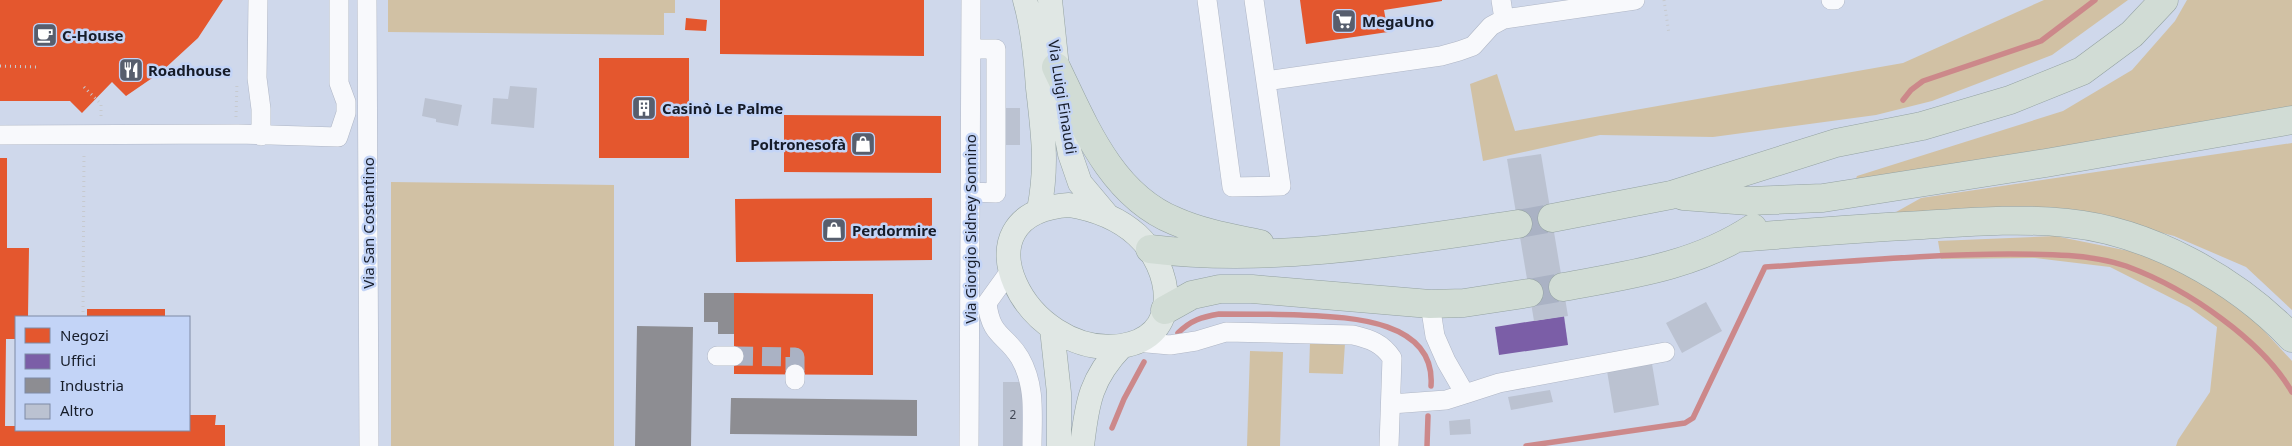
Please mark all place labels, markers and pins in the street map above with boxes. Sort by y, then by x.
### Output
supermarket icon: MegaUno [1331,8,1357,34]
place label: MegaUno [1362,11,1434,31]
cafe icon: C-House [32,22,58,48]
place label: C-House [62,25,124,45]
restaurant icon: Roadhouse [118,57,144,83]
place label: Roadhouse [148,60,231,80]
building icon: Casinò Le Palme [631,95,657,121]
place label: Casinò Le Palme [662,98,783,118]
shop icon: Poltronesofà [850,131,876,157]
place label: Poltronesofà [750,134,846,154]
shop icon: Perdormire [821,217,847,243]
place label: Perdormire [852,220,937,240]

